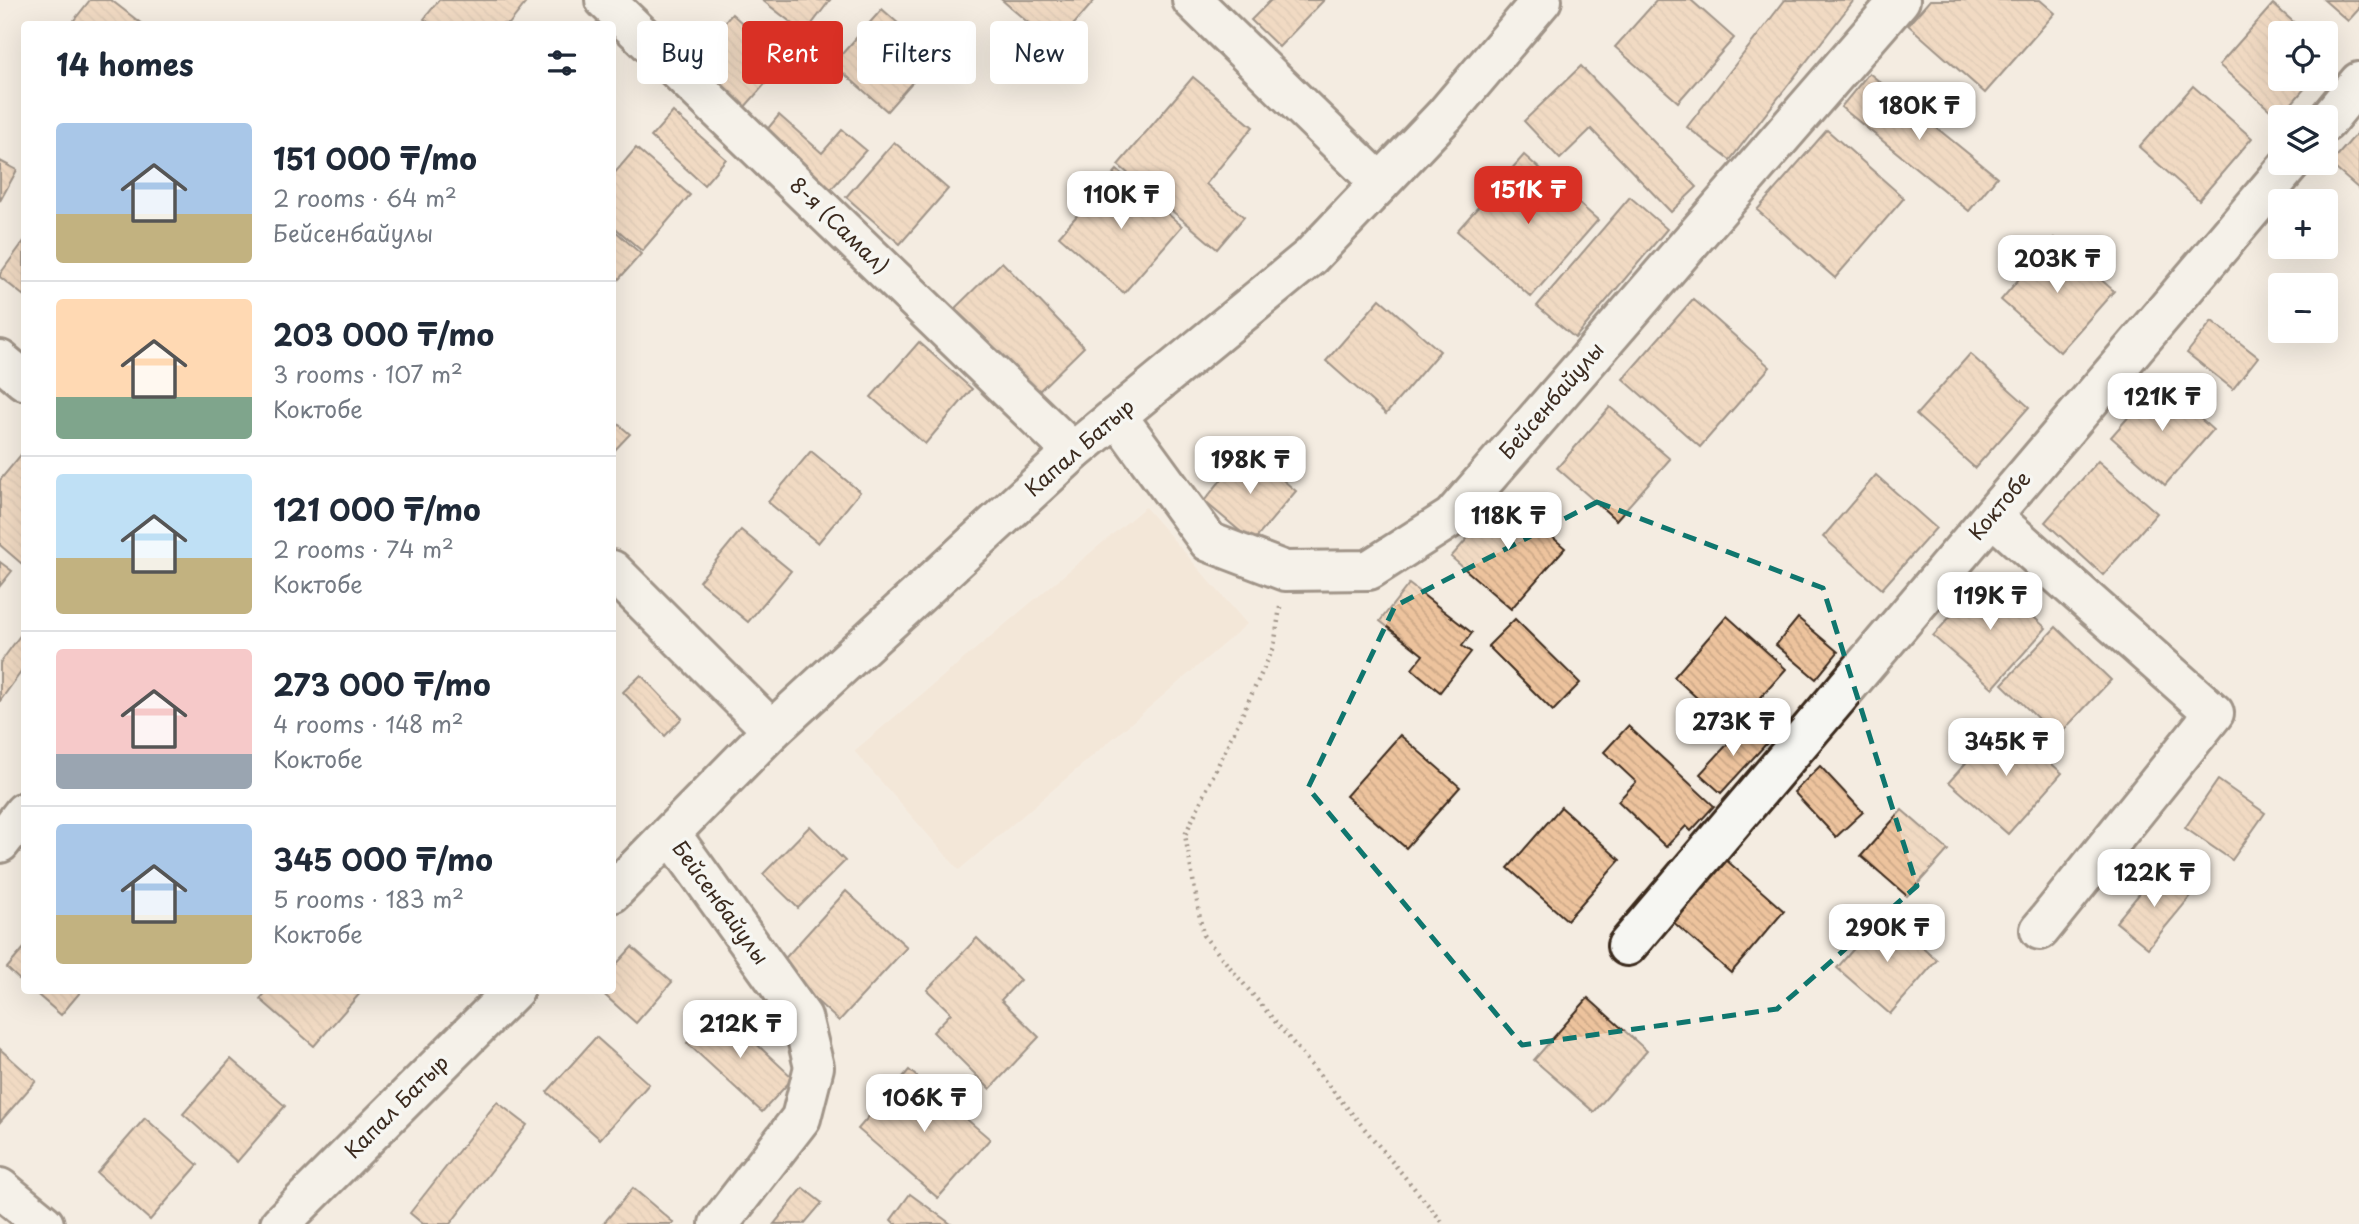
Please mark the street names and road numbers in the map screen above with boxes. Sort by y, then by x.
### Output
street label: 8-я (Самал) [784,169,897,280]
street label: Бейсенбайулы [1490,334,1611,465]
street label: Капал Батыр [1017,390,1140,503]
street label: Коктобе [1960,463,2037,546]
street label: Бейсенбайулы [666,833,778,970]
street label: Капал Батыр [336,1046,455,1165]

